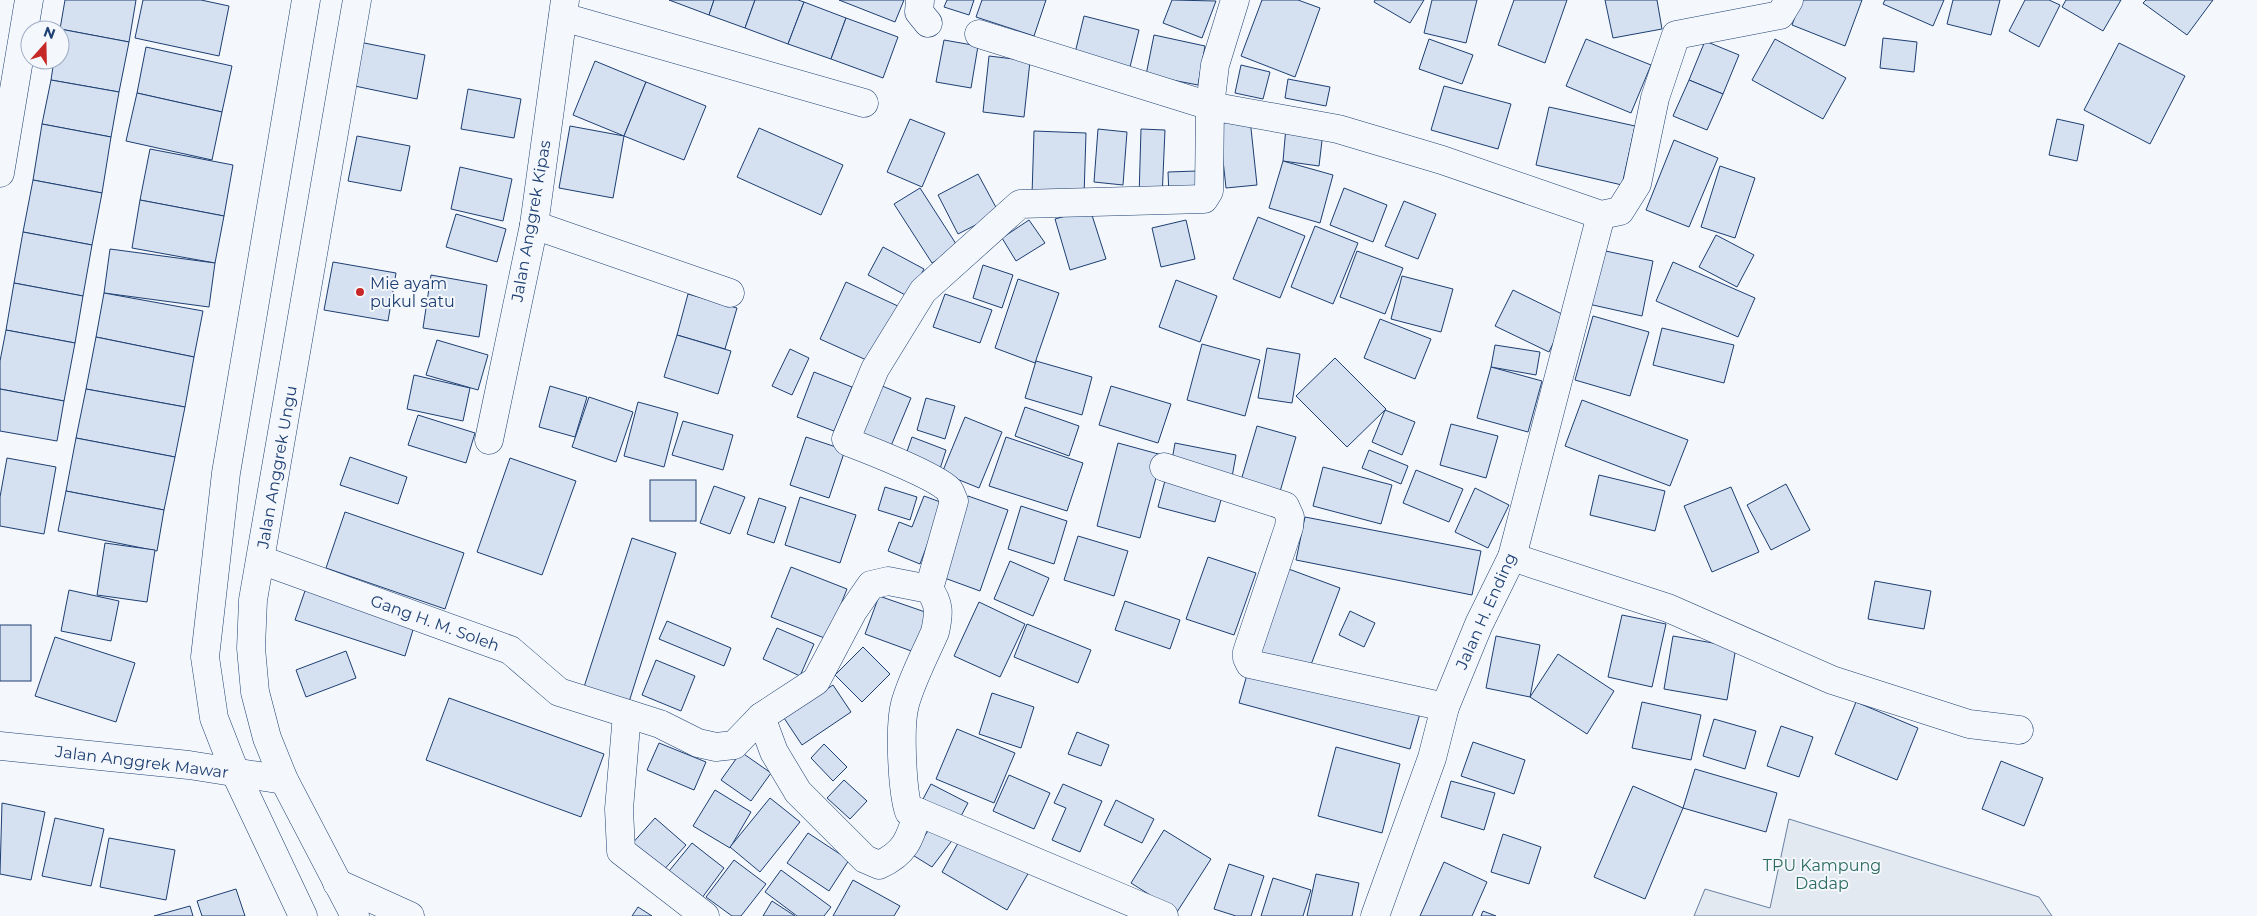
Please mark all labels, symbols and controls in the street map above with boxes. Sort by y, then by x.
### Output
north arrow [20,20,70,70]
text: N [41,22,58,43]
street label: Jalan Anggrek Kipas [507,139,555,304]
place label: Mie ayam pukul satu [370,274,455,311]
marker: Mie ayam pukul satu [354,286,366,298]
street label: Jalan Anggrek Ungu [253,384,301,551]
street label: Jalan H. Ending [1451,550,1520,673]
street label: Gang H. M. Soleh [368,591,502,655]
street label: Jalan Anggrek Mawar [53,742,230,782]
park label: TPU Kampung Dadap [1763,856,1881,893]

